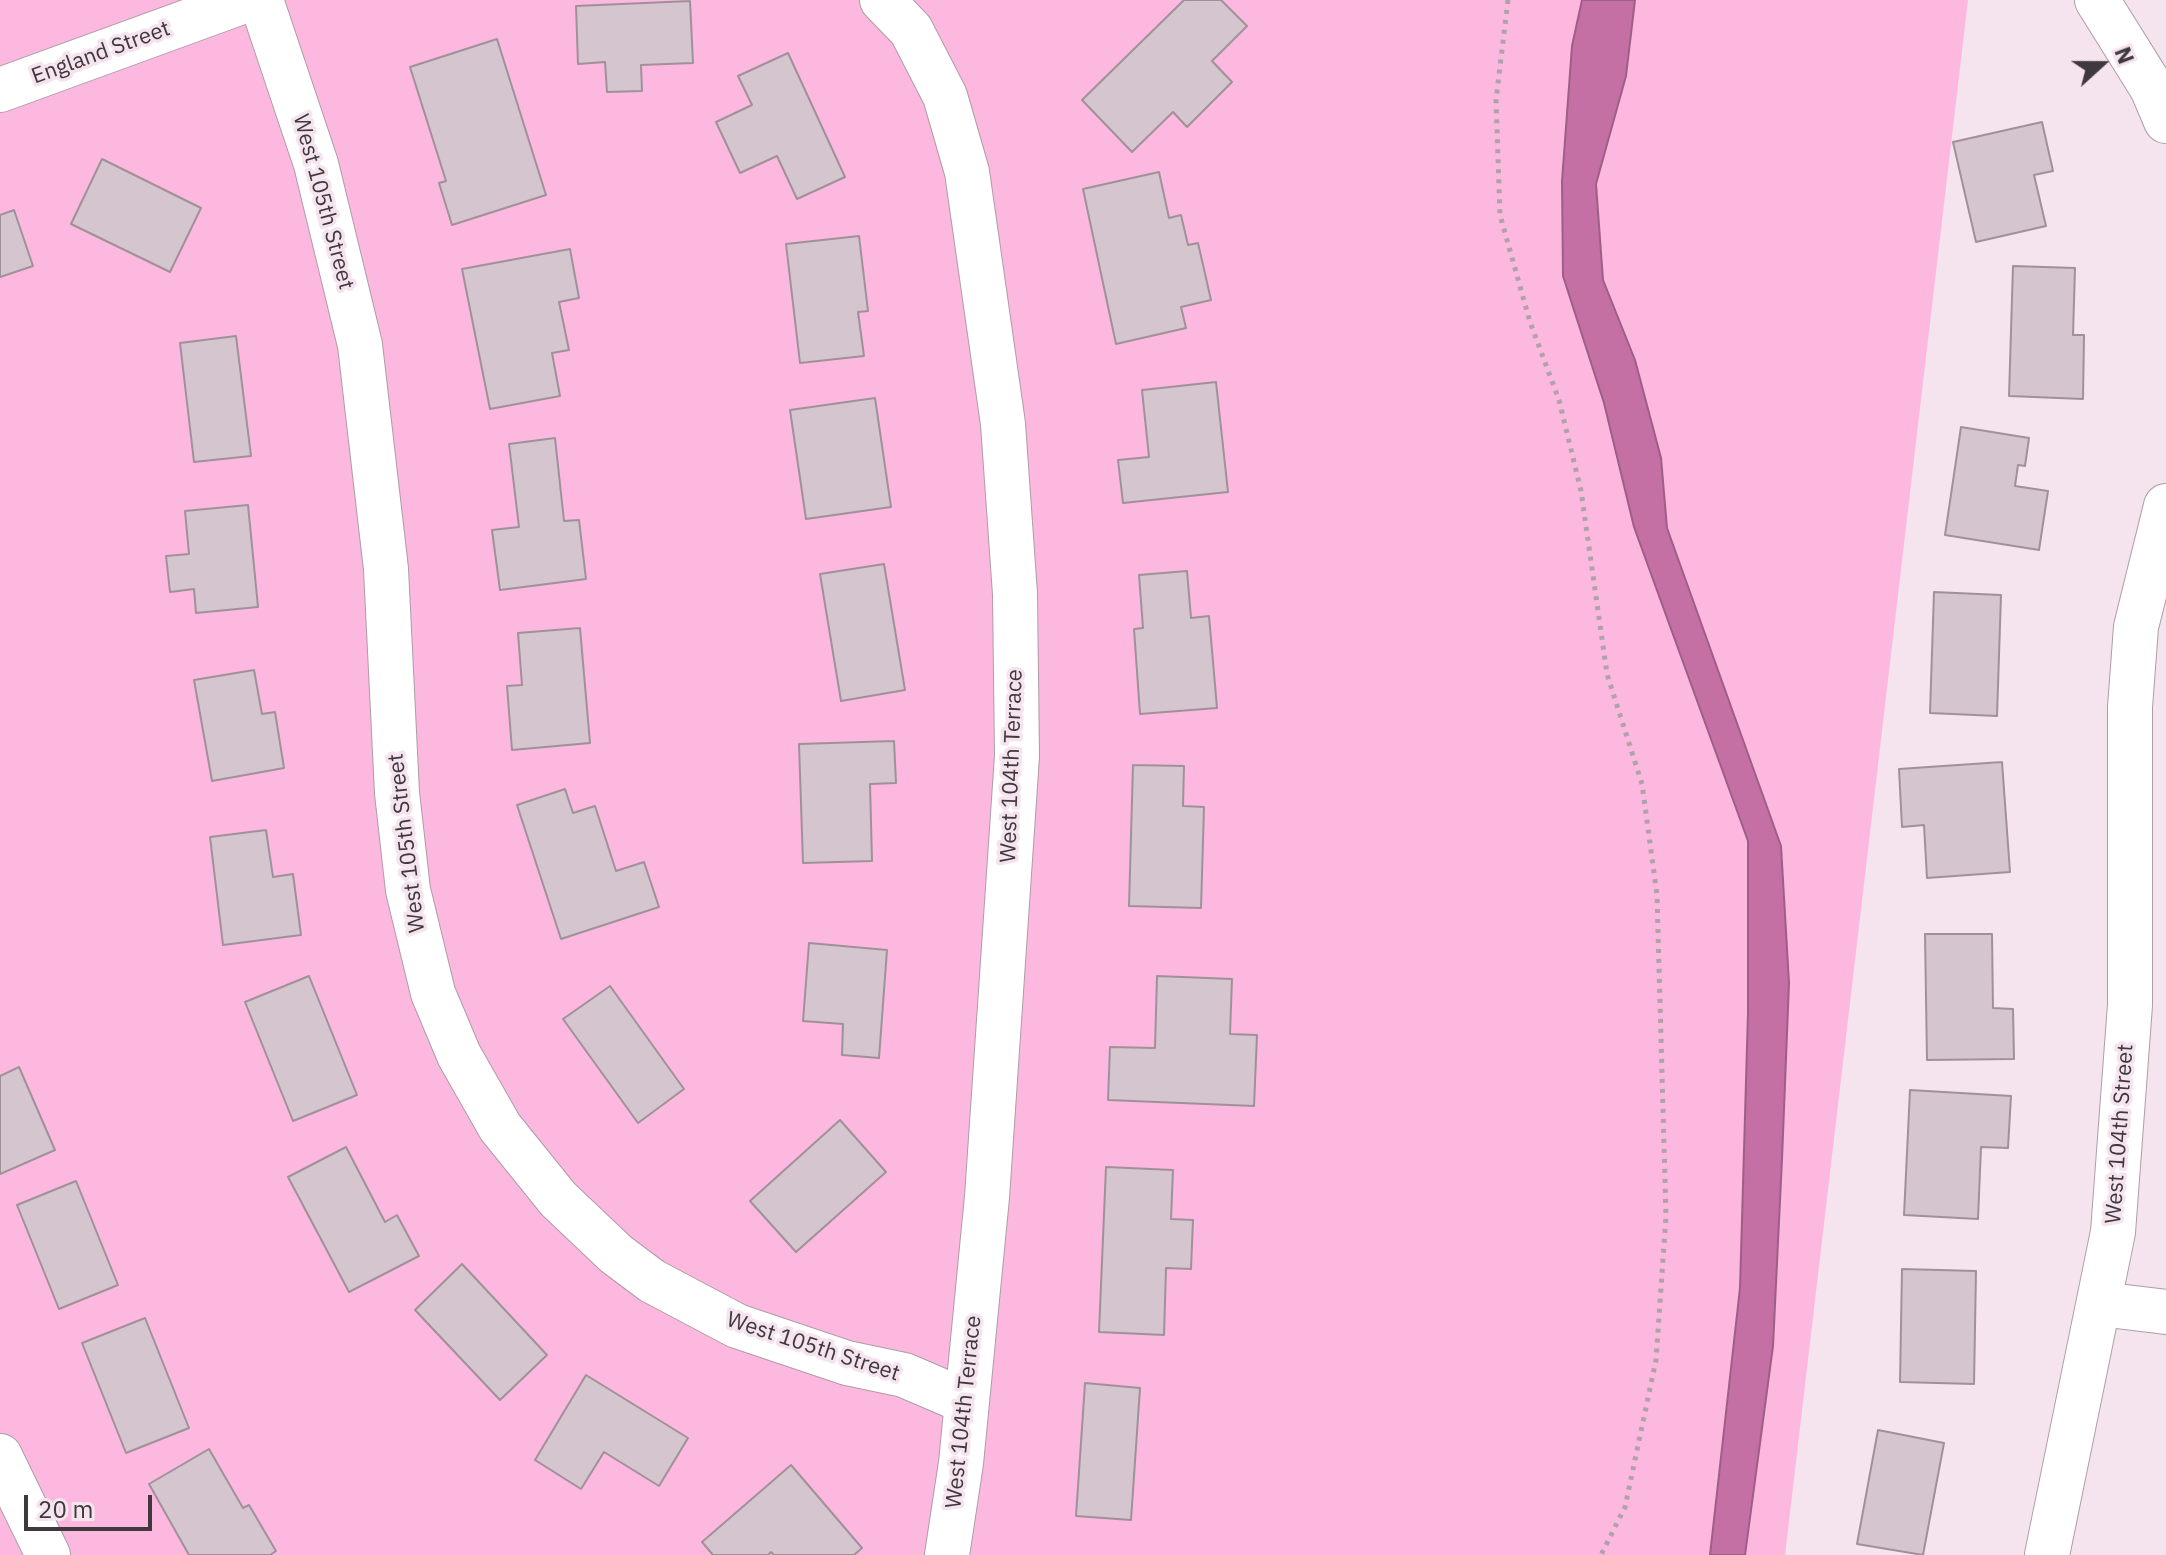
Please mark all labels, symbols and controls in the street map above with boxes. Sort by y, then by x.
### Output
street label: England Street [28,16,174,90]
north arrow [2062,24,2142,104]
text: N [2108,43,2141,68]
street label: West 105th Street [287,112,359,292]
street label: West 104th Terrace [995,669,1029,863]
street label: West 105th Street [383,752,431,934]
street label: West 104th Street [2101,1043,2139,1225]
street label: West 105th Street [723,1307,903,1387]
street label: West 104th Terrace [941,1314,987,1510]
scale bar [28,1479,156,1529]
text: 20 m [38,1493,93,1525]

